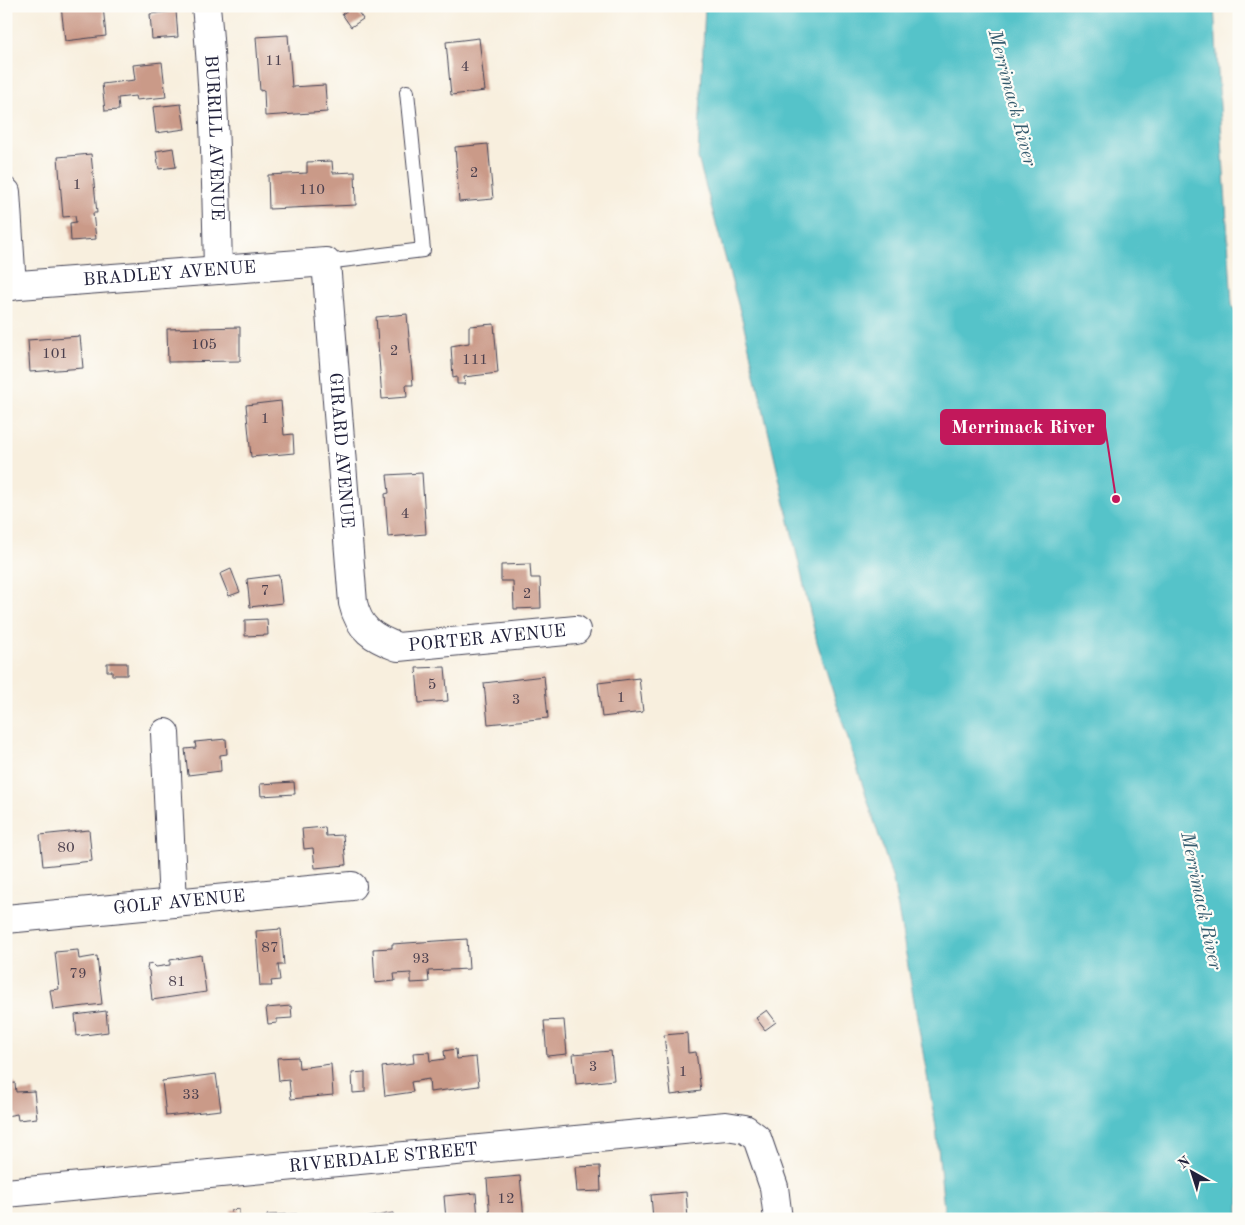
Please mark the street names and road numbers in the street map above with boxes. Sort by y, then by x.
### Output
street label: BURRILL AVENUE [201,54,226,221]
street label: BRADLEY AVENUE [82,258,257,289]
street label: GIRARD AVENUE [326,372,356,529]
street label: PORTER AVENUE [407,622,567,655]
street label: GOLF AVENUE [112,887,246,918]
street label: RIVERDALE STREET [288,1140,479,1176]

